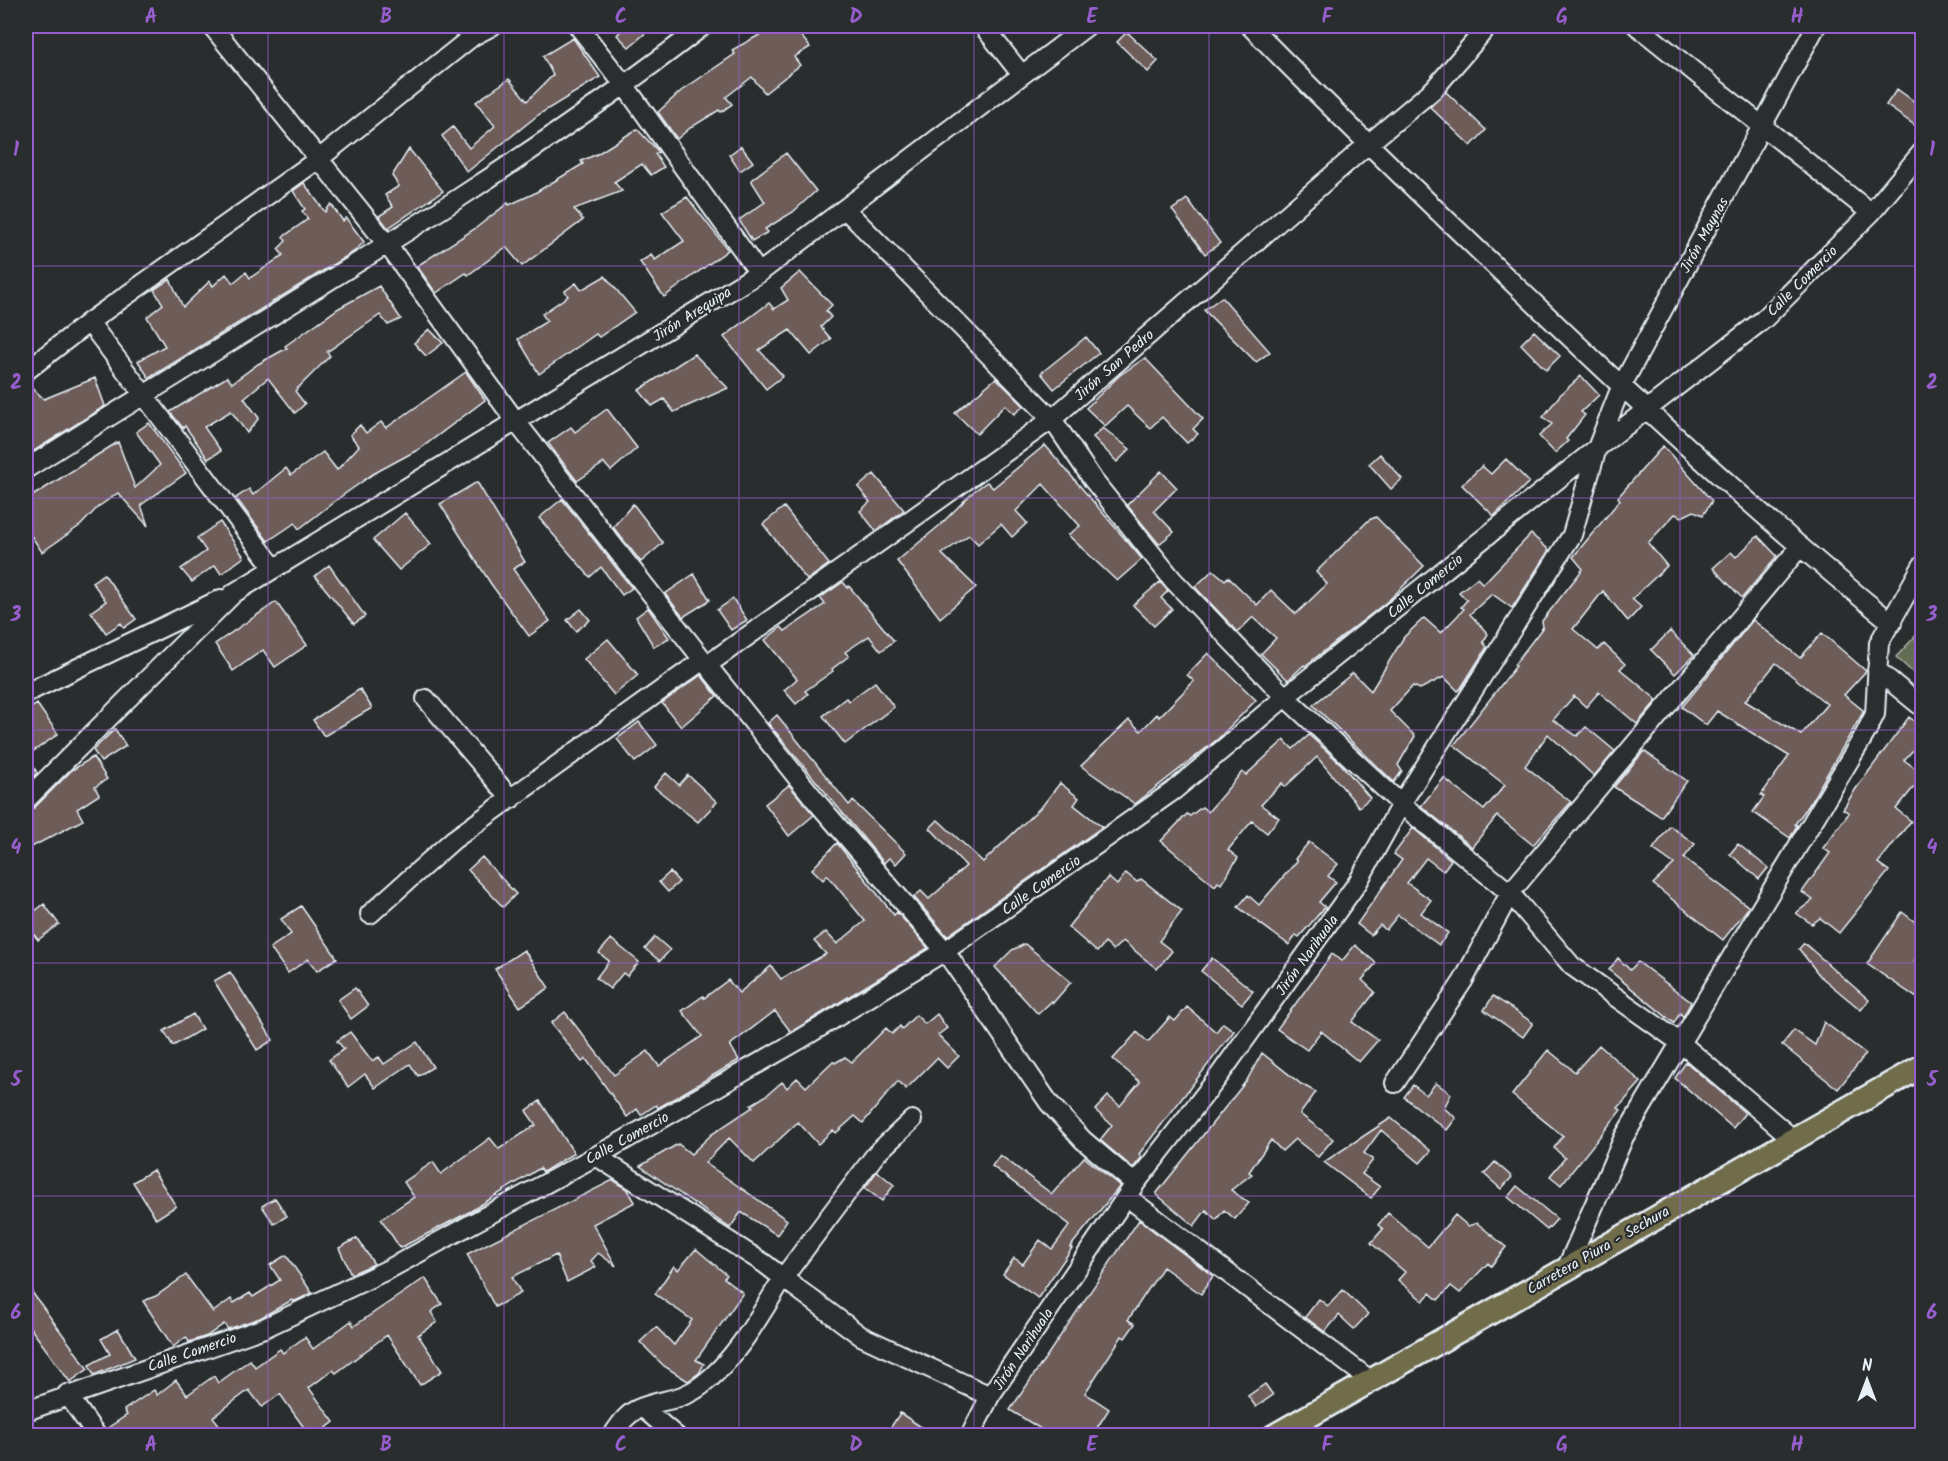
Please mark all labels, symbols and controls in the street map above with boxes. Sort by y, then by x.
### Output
text: A [145,2,157,34]
text: B [380,2,392,34]
text: C [615,2,627,34]
text: D [849,2,863,34]
text: E [1086,2,1098,34]
text: F [1322,2,1334,34]
text: G [1556,2,1568,34]
text: H [1790,2,1804,34]
text: 1 [13,135,19,167]
text: 1 [1929,135,1935,167]
street label: Jirón Maynas [1674,193,1736,278]
street label: Calle Comercio [1761,240,1844,323]
street label: Jirón Arequipa [648,281,737,349]
street label: Jirón San Pedro [1069,324,1160,407]
text: 2 [10,368,22,400]
text: 2 [1926,368,1938,400]
street label: Calle Comercio [1382,548,1469,625]
text: 3 [10,600,22,632]
text: 3 [1926,600,1938,632]
text: 4 [11,833,22,865]
text: 4 [1927,833,1938,865]
street label: Calle Comercio [997,849,1087,922]
street label: Jirón Narihuala [1270,910,1345,1001]
text: 5 [10,1065,23,1097]
text: 5 [1926,1065,1939,1097]
street label: Calle Comercio [581,1106,674,1172]
street label: Carretera Piura - Sechura [1522,1200,1675,1302]
text: 6 [11,1298,22,1330]
text: 6 [1927,1298,1938,1330]
street label: Jirón Narihuala [987,1303,1060,1396]
street label: Calle Comercio [145,1326,240,1379]
north arrow [1837,1350,1897,1410]
text: N [1862,1354,1872,1379]
text: A [145,1430,157,1461]
text: B [380,1430,392,1461]
text: C [615,1430,627,1461]
text: D [849,1430,863,1461]
text: E [1086,1430,1098,1461]
text: F [1322,1430,1334,1461]
text: G [1556,1430,1568,1461]
text: H [1790,1430,1804,1461]

